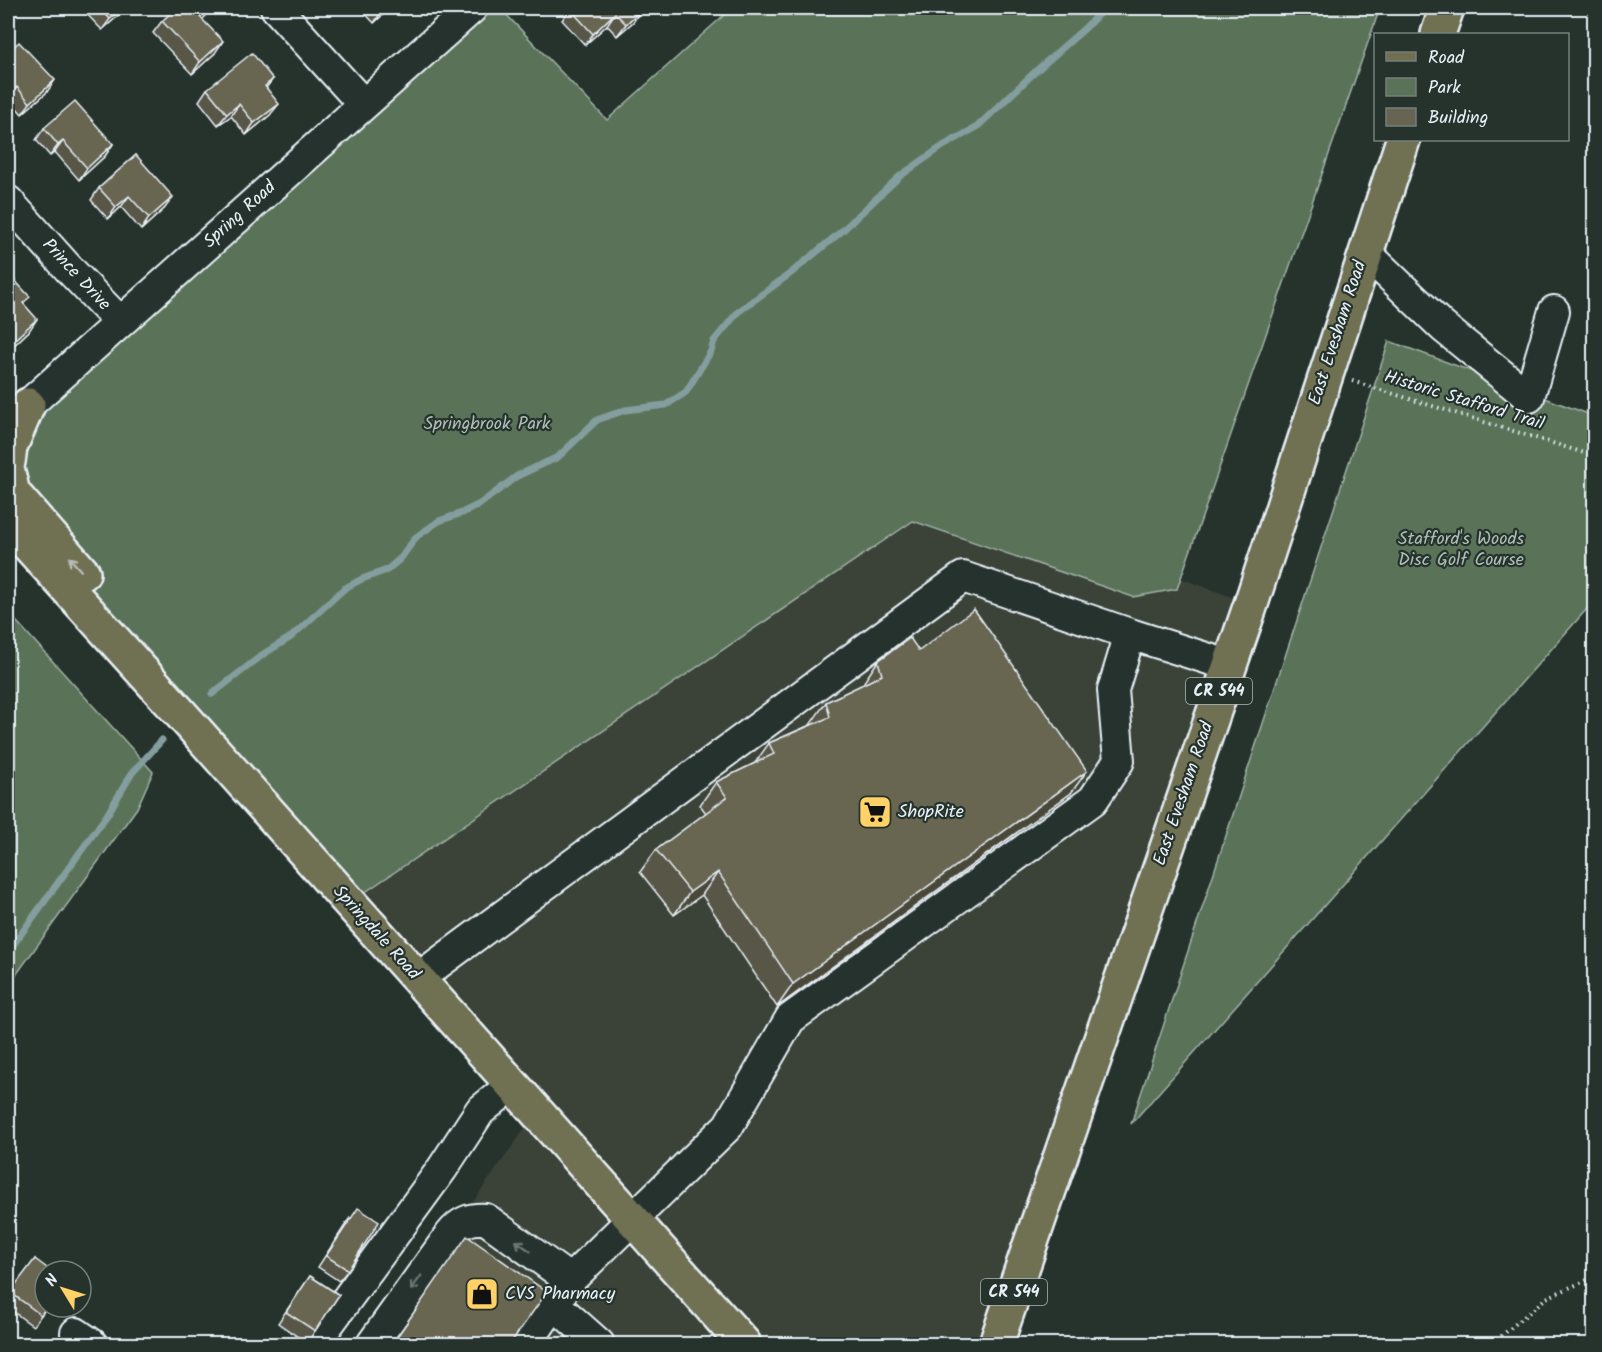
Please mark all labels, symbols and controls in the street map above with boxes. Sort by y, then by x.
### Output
legend [1374,33,1569,141]
text: Road [1428,44,1465,73]
text: Park [1428,74,1461,103]
text: Building [1428,104,1488,133]
street label: Spring Road [197,173,284,256]
street label: Prince Drive [35,232,117,318]
street label: East Evesham Road [1301,256,1375,409]
street label: Historic Stafford Trail [1380,363,1548,439]
park label: Springbrook Park [424,410,551,439]
park label: Stafford's Woods Disc Golf Course [1398,525,1524,575]
one-way arrow [69,556,82,572]
road number: CR 544 [1186,678,1252,704]
street label: East Evesham Road [1146,717,1223,870]
supermarket icon: ShopRite [857,794,893,830]
place label: ShopRite [898,798,964,827]
street label: Springdale Road [325,879,428,988]
one-way arrow [515,1240,531,1252]
north arrow [33,1259,93,1319]
text: N [39,1269,65,1292]
one-way arrow [410,1274,422,1291]
shop icon: CVS Pharmacy [464,1276,500,1312]
road number: CR 544 [981,1279,1047,1305]
place label: CVS Pharmacy [505,1280,616,1309]

